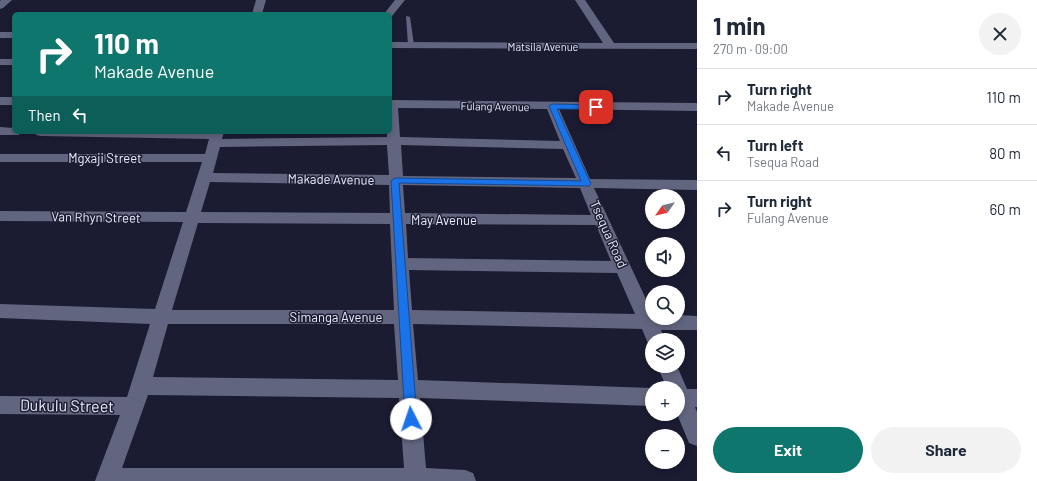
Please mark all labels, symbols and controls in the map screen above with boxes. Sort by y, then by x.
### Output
text: 1 min [713,11,766,40]
button: close [979,13,1021,55]
text: 110 m [94,26,159,60]
icon: right [28,28,80,80]
street label: Matsila Avenue [508,40,579,53]
text: 270 m · 09:00 [713,41,788,57]
text: Makade Avenue [94,60,214,82]
text: Turn right [747,80,812,98]
icon: right [713,86,735,108]
text: 110 m [987,88,1021,106]
pin [579,90,613,124]
icon: arrive [585,96,607,118]
text: Makade Avenue [747,98,834,114]
street label: Fulang Avenue [460,99,530,113]
icon: left [69,104,91,126]
text: Then [28,106,61,124]
text: Turn left [747,136,803,154]
icon: left [713,142,735,164]
text: 80 m [989,144,1021,162]
street label: Mgxaji Street [68,150,142,166]
text: Tsequa Road [747,154,819,170]
street label: Makade Avenue [287,170,375,188]
north arrow [645,189,685,229]
map controls [645,189,685,469]
text: Turn right [747,192,812,210]
street label: Tsequa Road [587,198,631,270]
icon: right [713,198,735,220]
text: 60 m [989,200,1021,218]
street label: Van Rhyn Street [51,208,141,226]
text: Fulang Avenue [747,210,829,226]
street label: May Avenue [411,212,477,228]
button: sound [645,237,685,277]
button: search [645,285,685,325]
street label: Simanga Avenue [290,309,382,325]
button: layers [645,333,685,373]
button: + [645,381,685,421]
street label: Dukulu Street [20,395,114,415]
position arrow [390,398,432,440]
button: Exit [713,427,863,473]
button: Share [871,427,1021,473]
button: − [645,429,685,469]

